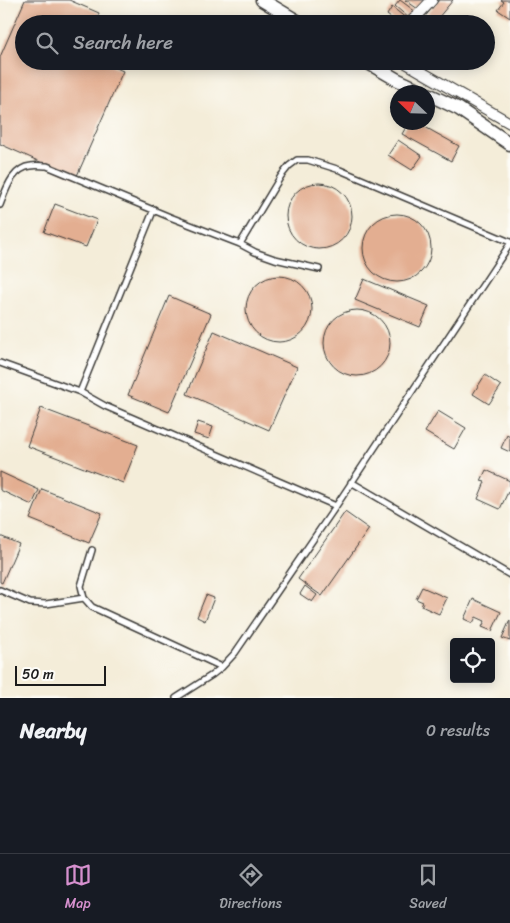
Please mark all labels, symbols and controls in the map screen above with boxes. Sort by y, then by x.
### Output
search box [15,15,495,70]
text: Search here [73,26,173,59]
icon: search [33,29,61,57]
north arrow [390,85,435,130]
map controls [450,638,495,683]
button: locate [450,638,495,683]
text: 50 m [22,662,54,687]
scale bar [15,663,106,686]
text: Nearby [20,712,86,750]
text: 0 results [426,716,490,745]
tab: Map [64,861,92,916]
tab: Directions [219,861,282,916]
tab: Saved [409,861,446,916]

